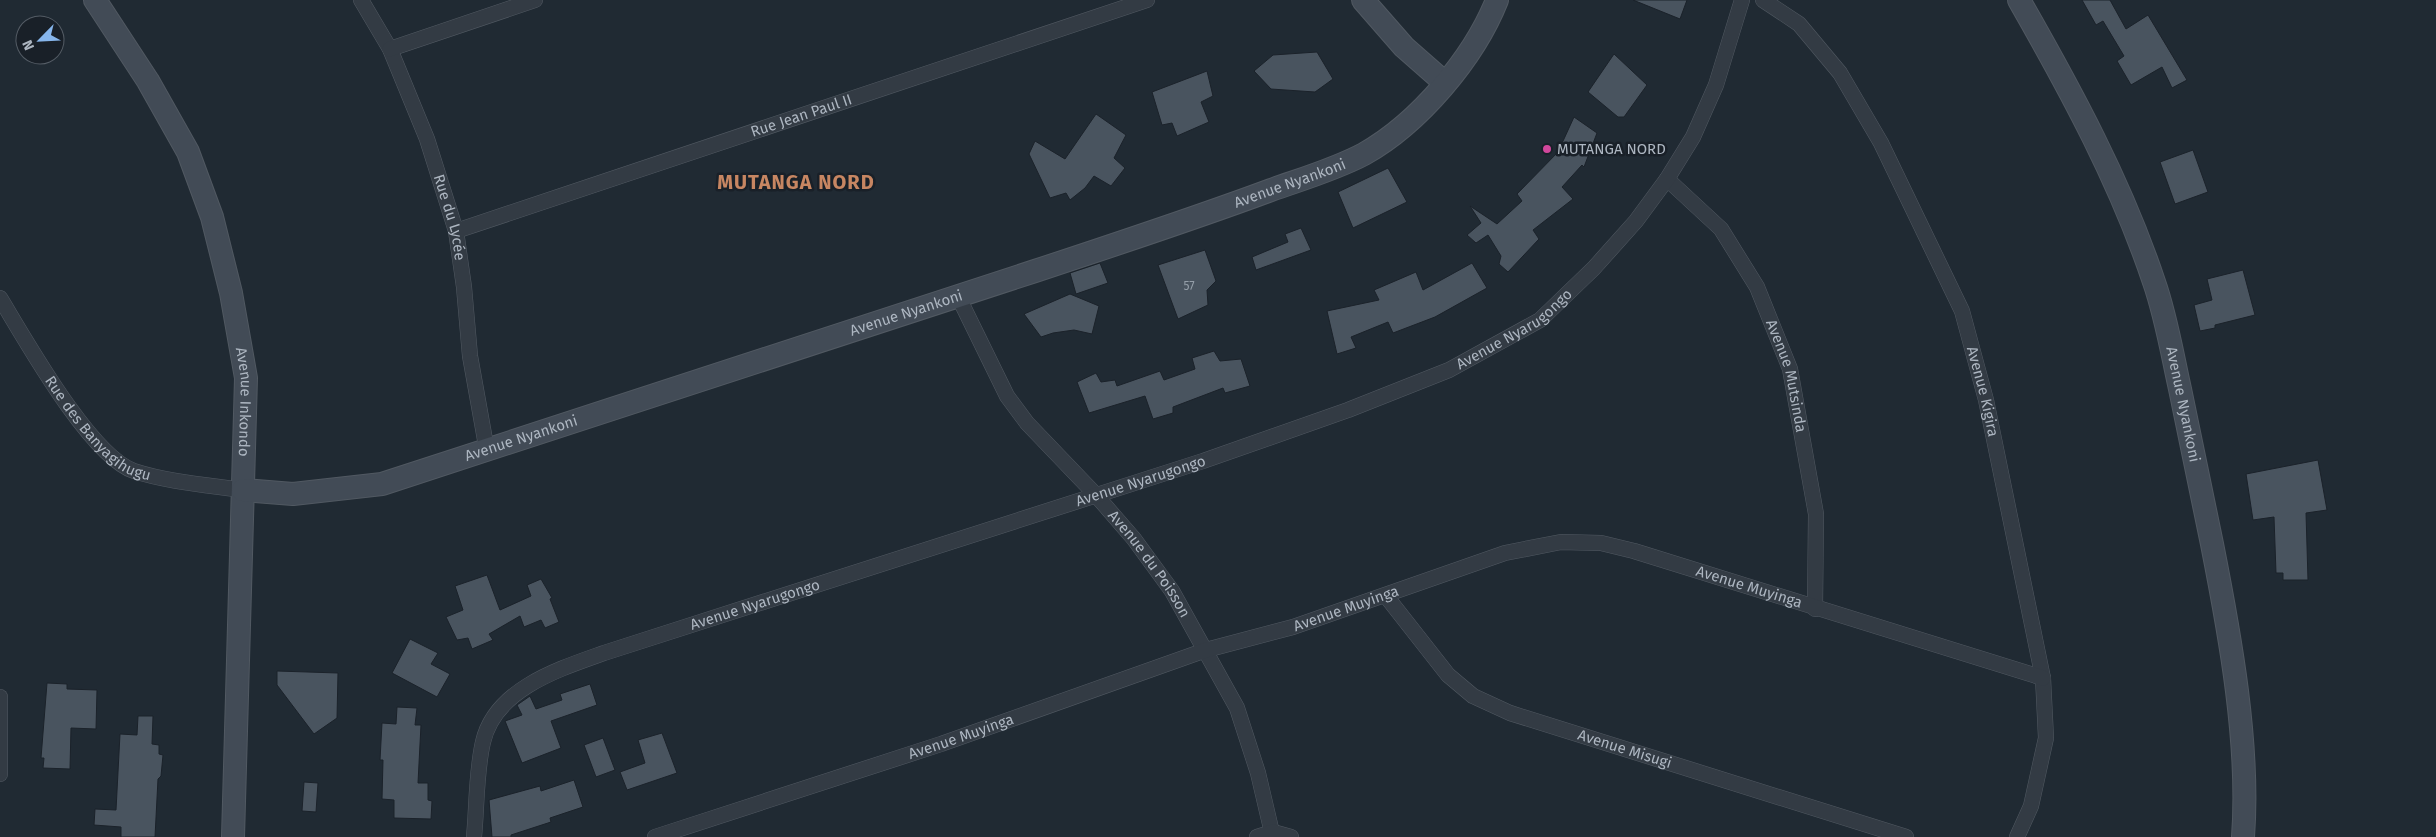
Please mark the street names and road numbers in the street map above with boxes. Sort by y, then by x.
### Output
street label: Rue Jean Paul II [748,90,854,141]
street label: Avenue Nyankoni [1231,155,1348,212]
street label: Rue du Lycée [430,172,469,262]
street label: Avenue Nyarugongo [1453,285,1576,373]
street label: Avenue Nyankoni [848,286,965,340]
street label: Avenue Mutsinda [1762,317,1810,434]
street label: Avenue Kigira [1963,344,2002,438]
street label: Avenue Nyankoni [2162,345,2204,464]
street label: Avenue Inkondo [232,346,255,457]
street label: Rue des Banyagihugu [41,373,153,484]
street label: Avenue Nyankoni [462,412,580,465]
street label: Avenue Nyarugongo [1073,452,1208,510]
street label: Avenue du Poisson [1104,507,1194,621]
street label: Avenue Muyinga [1694,562,1804,612]
street label: Avenue Nyarugongo [688,575,822,634]
street label: Avenue Muyinga [1291,582,1401,635]
street label: Avenue Muyinga [906,710,1016,763]
street label: Avenue Misugi [1575,726,1674,772]

